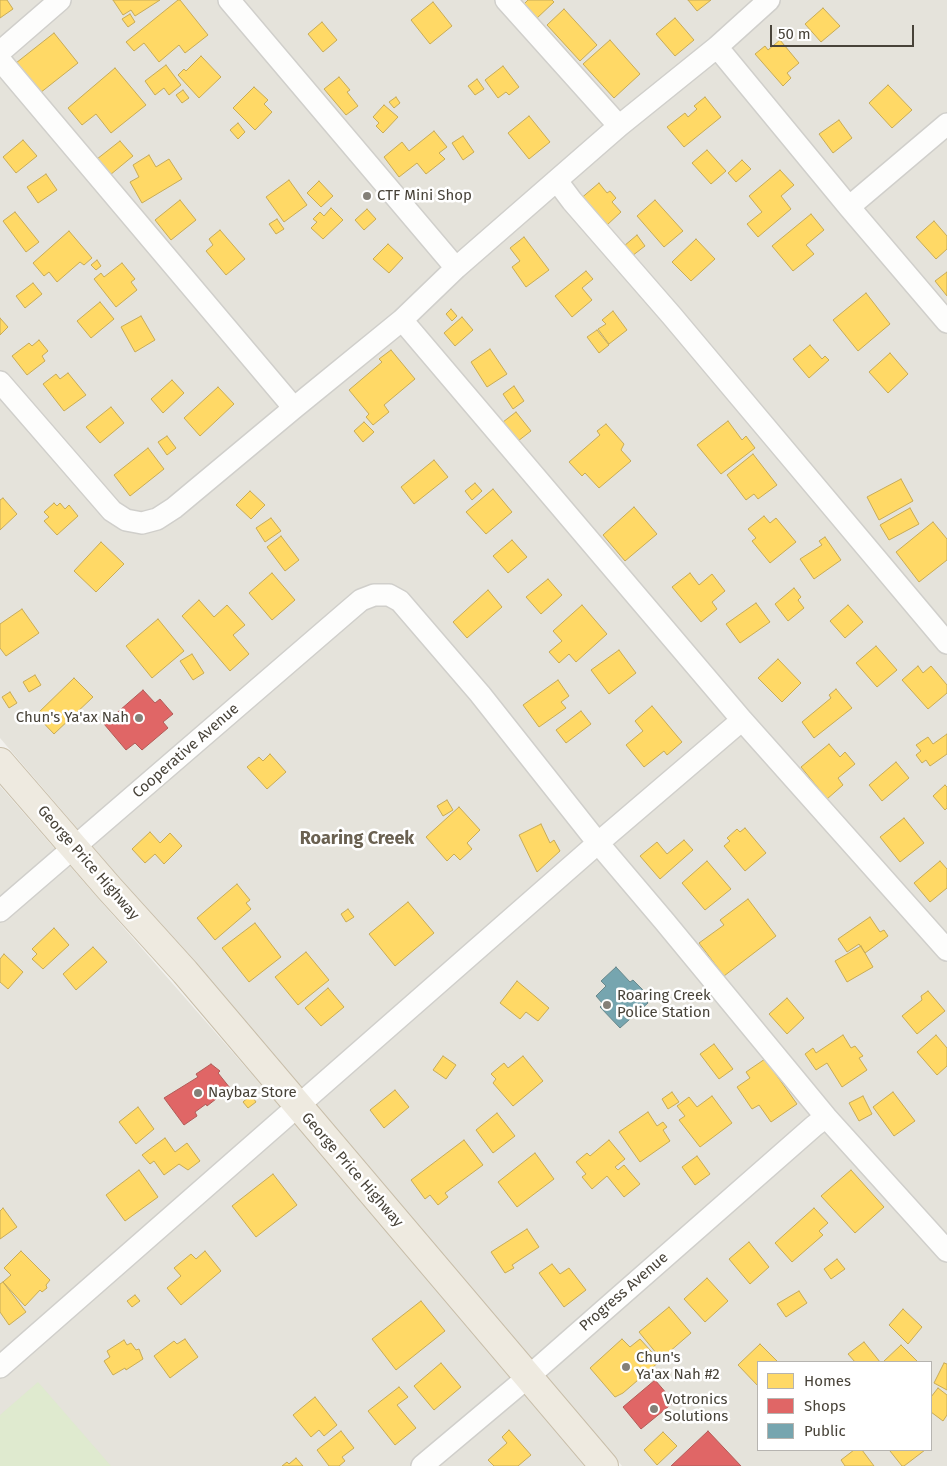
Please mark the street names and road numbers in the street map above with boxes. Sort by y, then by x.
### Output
street label: Cooperative Avenue [129,700,243,802]
street label: George Price Highway [33,802,143,924]
street label: George Price Highway [297,1109,407,1231]
street label: Progress Avenue [576,1249,672,1335]

